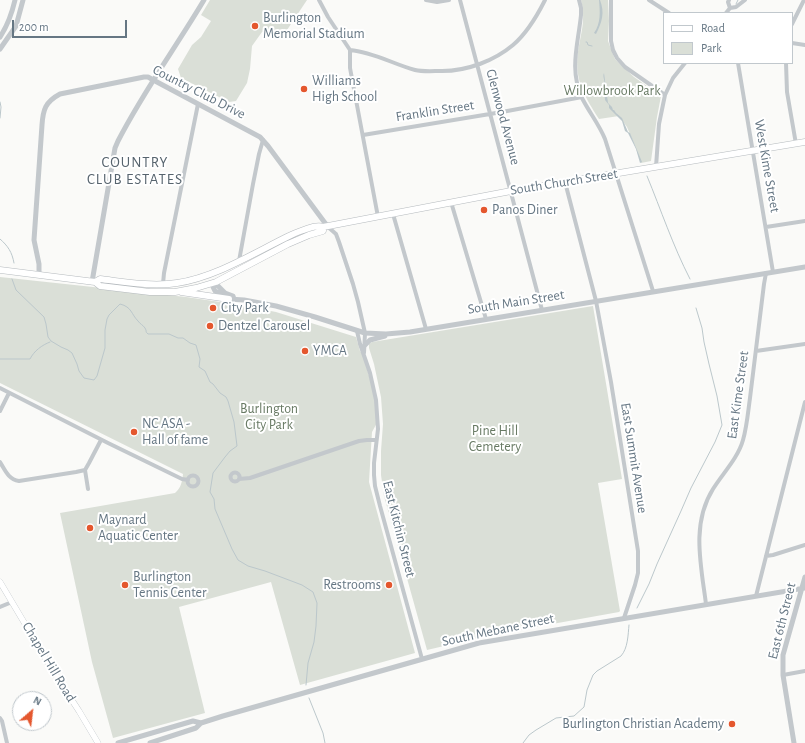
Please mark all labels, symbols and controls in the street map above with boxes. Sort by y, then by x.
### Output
place label: Burlington Memorial Stadium [263,10,365,42]
scale bar [14,12,129,38]
legend [663,12,793,64]
text: 200 m [19,21,49,33]
marker: Burlington Memorial Stadium [250,21,260,31]
text: Road [701,22,725,34]
text: Park [701,42,722,54]
street label: Country Club Drive [150,61,248,123]
street label: Glenwood Avenue [482,67,524,167]
place label: Williams High School [312,73,378,106]
park label: Willowbrook Park [563,83,661,99]
marker: Williams High School [299,84,309,94]
street label: Franklin Street [395,97,475,125]
street label: West Kime Street [751,118,783,214]
district label: COUNTRY CLUB ESTATES [87,153,183,188]
street label: South Church Street [509,165,619,199]
place label: Panos Diner [492,202,557,218]
marker: Panos Diner [479,205,489,215]
street label: South Main Street [466,286,566,318]
place label: City Park [221,300,269,316]
marker: City Park [208,303,218,313]
place label: Dentzel Carousel [218,318,310,334]
marker: Dentzel Carousel [205,321,215,331]
place label: YMCA [313,343,347,359]
marker: YMCA [300,346,310,356]
street label: East Kime Street [723,350,753,440]
park label: Burlington City Park [240,401,298,434]
street label: East Summit Avenue [617,402,651,514]
place label: NC ASA - Hall of fame [142,416,208,448]
park label: Pine Hill Cemetery [469,423,521,456]
marker: NC ASA - Hall of fame [129,427,139,437]
street label: East Kitchin Street [379,479,419,579]
place label: Maynard Aquatic Center [98,512,178,544]
marker: Maynard Aquatic Center [85,523,95,533]
place label: Burlington Tennis Center [133,569,206,602]
place label: Restrooms [323,577,381,593]
marker: Burlington Tennis Center [120,580,130,590]
marker: Restrooms [384,580,394,590]
street label: East 6th Street [764,581,800,661]
street label: South Mebane Street [440,610,556,650]
street label: Chapel Hill Road [19,619,79,705]
north arrow [12,691,52,731]
text: N [31,694,43,707]
place label: Burlington Christian Academy [562,716,724,732]
marker: Burlington Christian Academy [727,719,737,729]

